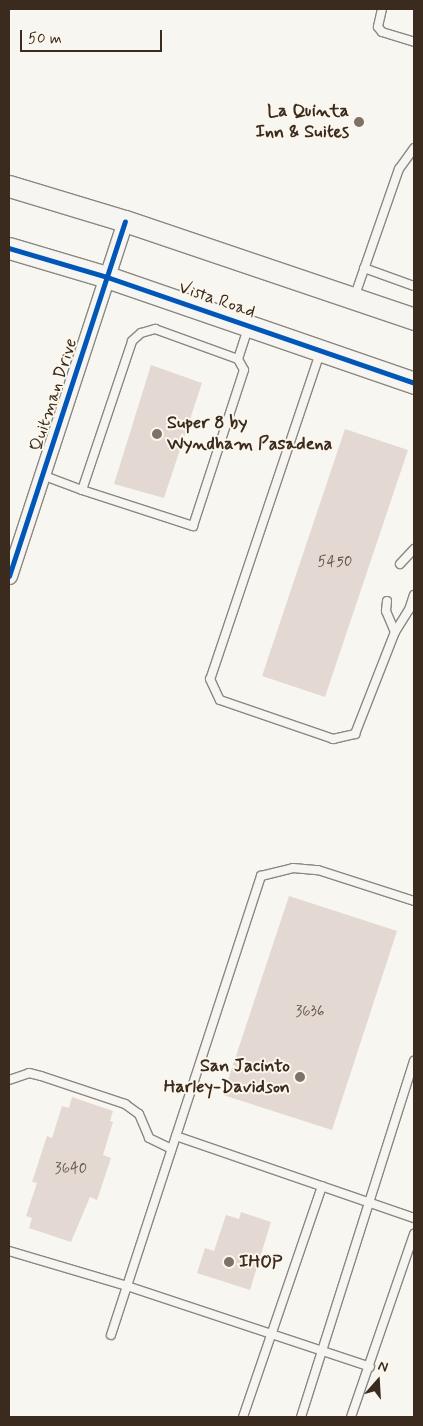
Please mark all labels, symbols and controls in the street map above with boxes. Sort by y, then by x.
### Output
scale bar [22,20,165,52]
text: 50 m [28,29,62,49]
place label: La Quinta Inn & Suites [256,101,349,144]
marker: La Quinta Inn & Suites [353,116,365,128]
street label: Vista Road [177,277,257,323]
street label: Quitman Drive [26,336,82,454]
place label: Super 8 by Wyndham Pasadena [167,413,330,456]
marker: Super 8 by Wyndham Pasadena [151,428,163,440]
house number: 5450 [318,554,352,572]
house number: 3636 [296,1004,324,1022]
place label: San Jacinto Harley-Davidson [164,1056,290,1098]
marker: San Jacinto Harley-Davidson [294,1071,306,1083]
house number: 3640 [55,1161,87,1179]
place label: IHOP [239,1251,282,1273]
marker: IHOP [223,1256,235,1268]
north arrow [353,1356,403,1406]
text: N [376,1357,390,1377]

